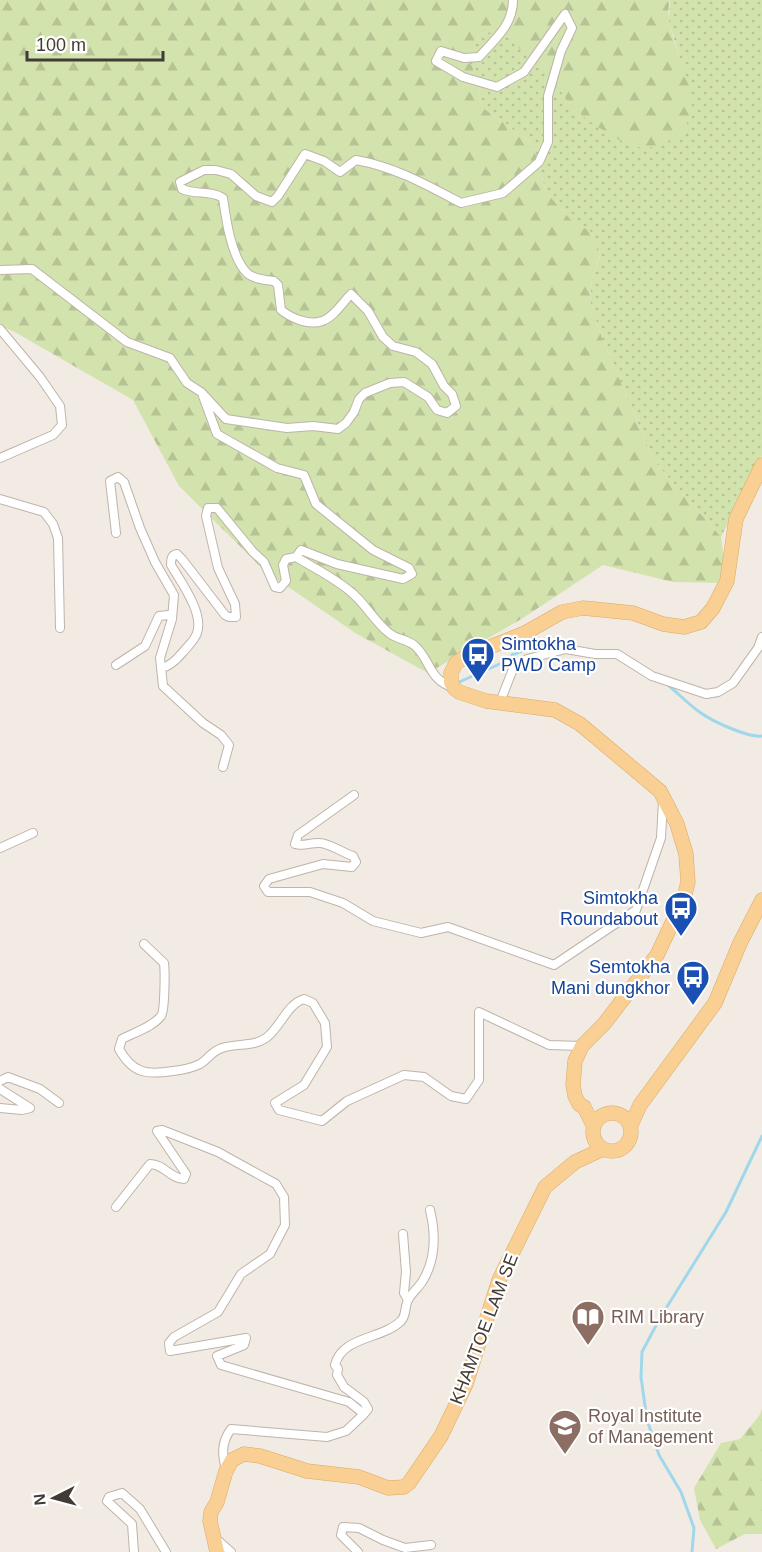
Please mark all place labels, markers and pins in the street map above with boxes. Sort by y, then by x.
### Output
place label: Simtokha PWD Camp [501,634,596,675]
bus stop icon: Simtokha PWD Camp [460,636,496,683]
place label: Simtokha Roundabout [560,888,659,929]
bus stop icon: Simtokha Roundabout [663,890,699,937]
place label: Semtokha Mani dungkhor [551,957,671,998]
bus stop icon: Semtokha Mani dungkhor [675,959,711,1006]
library icon: RIM Library [570,1299,606,1346]
place label: RIM Library [611,1307,704,1327]
place label: Royal Institute of Management [588,1406,713,1447]
school or university icon: Royal Institute of Management [547,1408,583,1455]

